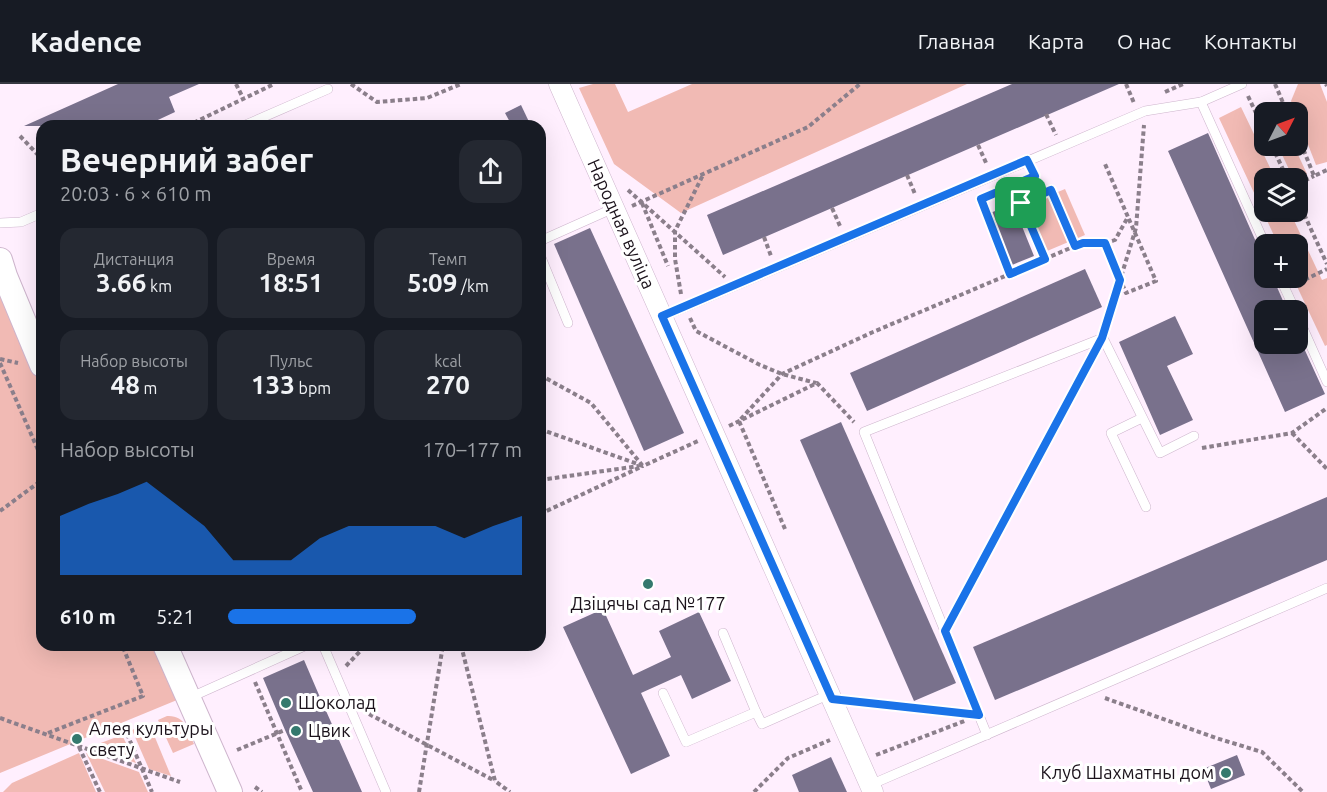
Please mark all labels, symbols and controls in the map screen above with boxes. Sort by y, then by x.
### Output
text: Kadence [30,26,142,57]
text: Главная [918,29,995,53]
text: Карта [1028,29,1084,53]
text: О нас [1117,29,1171,53]
text: Контакты [1204,29,1297,53]
north arrow [1254,102,1308,156]
map controls [1254,102,1308,354]
button: share [459,140,522,203]
text: Вечерний забег [60,141,313,178]
street label: Народная вуліца [584,156,660,292]
button: layers [1254,168,1308,222]
pin [995,177,1046,228]
text: 20:03 · 6 × 610 m [60,182,212,205]
icon: arrive [1004,186,1037,219]
button: + [1254,234,1308,288]
text: Дистанция [94,250,174,268]
text: Время [267,250,315,268]
text: Темп [429,250,467,268]
text: 3.66 [96,268,146,297]
text: 18:51 [258,268,324,297]
text: 5:09 [407,268,457,297]
text: km [146,277,172,295]
text: /km [457,277,489,295]
button: − [1254,300,1308,354]
text: Набор высоты [80,352,188,370]
text: Пульс [269,352,313,370]
text: kcal [434,352,462,370]
text: 48 [111,370,140,399]
text: 133 [251,370,295,399]
text: 270 [426,370,470,399]
text: m [140,379,157,397]
text: bpm [295,379,331,397]
text: Набор высоты [60,438,195,461]
text: 170–177 m [423,438,522,461]
marker: Дзіцячы сад №177 [641,577,655,591]
place label: Дзіцячы сад №177 [570,593,726,613]
text: 610 m [60,605,116,628]
text: 5:21 [156,605,195,628]
place label: Шоколад [298,692,376,712]
marker: Шоколад [279,696,293,710]
place label: Алея культуры свету [89,718,213,759]
place label: Цвик [308,720,351,740]
marker: Цвик [289,724,303,738]
marker: Алея культуры свету [70,732,84,746]
place label: Клуб Шахматны дом [1040,762,1214,782]
marker: Клуб Шахматны дом [1219,766,1233,780]

